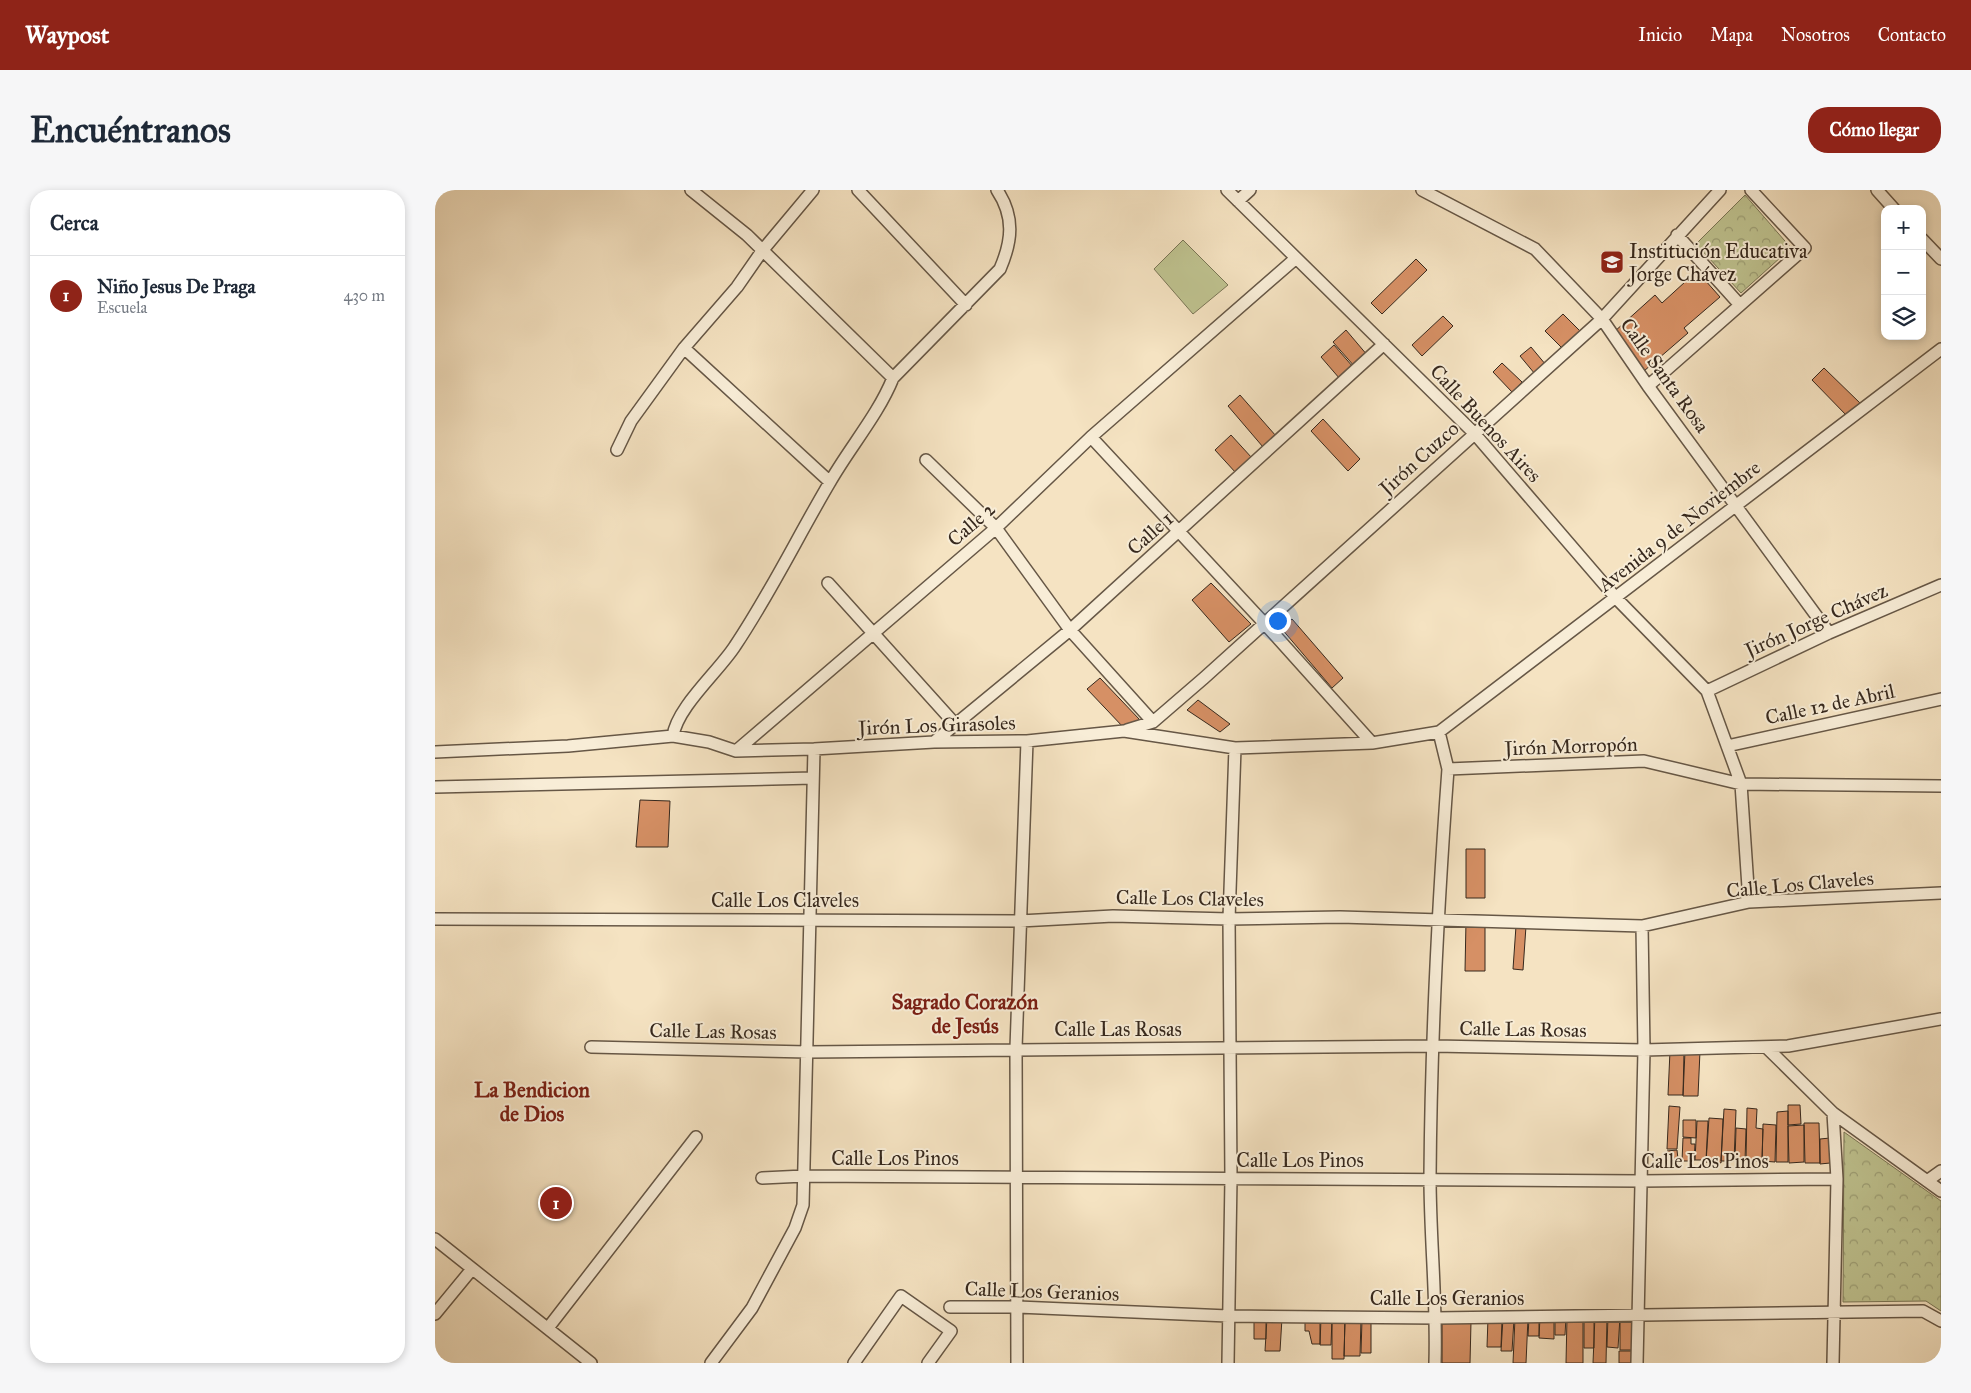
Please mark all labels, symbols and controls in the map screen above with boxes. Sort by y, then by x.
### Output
text: Waypost [25,20,109,50]
text: Inicio [1638,24,1682,46]
text: Mapa [1710,24,1753,46]
text: Nosotros [1781,24,1850,46]
text: Contacto [1878,24,1946,46]
button: Cómo llegar [1808,107,1941,153]
text: Encuéntranos [30,109,231,152]
map controls [1881,205,1926,340]
button: + [1881,205,1926,250]
text: Cerca [50,210,99,236]
place label: Institución Educativa Jorge Chávez [1627,239,1808,287]
school or university icon: Institución Educativa Jorge Chávez [1599,249,1625,275]
button: − [1881,250,1926,295]
text: Niño Jesus De Praga [97,275,255,298]
text: 1 [63,286,69,305]
text: 430 m [343,286,385,305]
button: layers [1881,295,1926,340]
text: Escuela [97,298,147,317]
street label: Calle Santa Rosa [1615,313,1715,437]
street label: Calle Buenos Aires [1425,359,1547,487]
street label: Jirón Cuzco [1373,416,1464,502]
street label: Avenida 9 de Noviembre [1592,455,1765,597]
street label: Calle 2 [942,497,1000,551]
street label: Calle 1 [1122,506,1178,560]
street label: Jirón Jorge Chávez [1739,578,1891,664]
your location [1265,608,1291,634]
street label: Calle 12 de Abril [1763,678,1897,729]
street label: Jirón Los Girasoles [856,710,1016,741]
street label: Jirón Morropón [1502,732,1638,761]
street label: Calle Los Claveles [1725,866,1875,902]
street label: Calle Los Claveles [1116,885,1264,911]
street label: Calle Los Claveles [711,888,859,912]
district label: Sagrado Corazón de Jesús [892,989,1039,1040]
street label: Calle Las Rosas [1459,1016,1587,1042]
street label: Calle Las Rosas [1054,1017,1182,1041]
street label: Calle Las Rosas [649,1018,777,1044]
district label: La Bendicion de Dios [474,1077,591,1127]
street label: Calle Los Pinos [831,1146,959,1170]
street label: Calle Los Pinos [1236,1148,1364,1172]
street label: Calle Los Pinos [1641,1149,1769,1173]
pin: 1 [540,1184,572,1222]
street label: Calle Los Geranios [964,1276,1120,1306]
street label: Calle Los Geranios [1370,1286,1524,1310]

